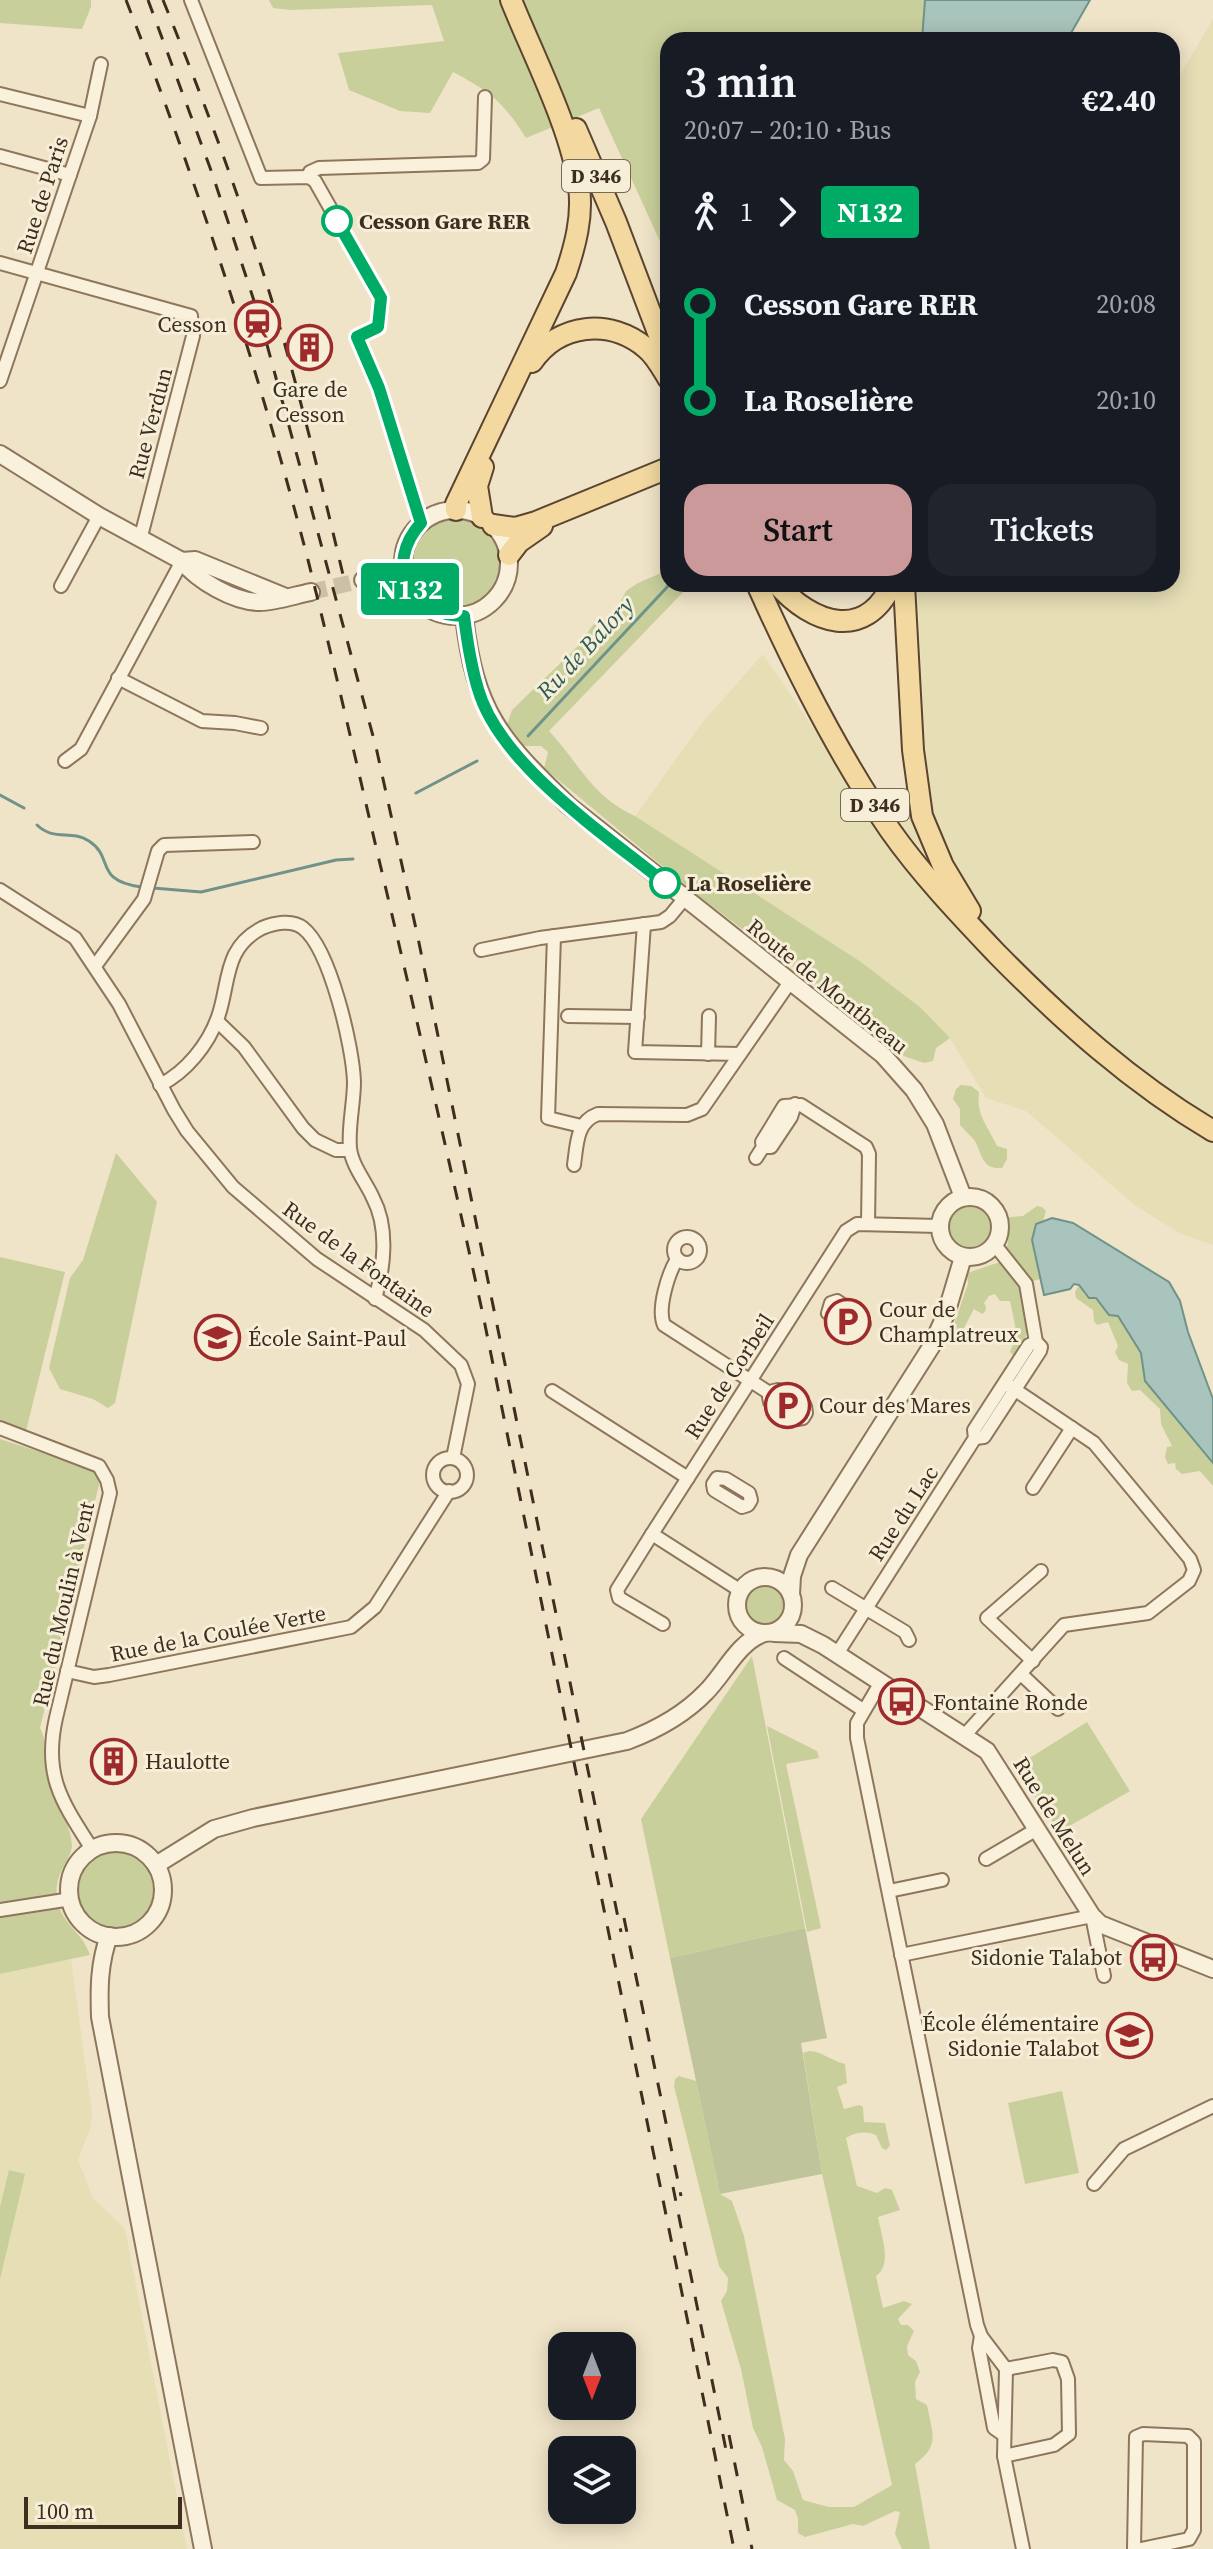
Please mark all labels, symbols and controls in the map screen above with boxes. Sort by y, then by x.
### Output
text: 3 min [684,51,797,112]
text: €2.40 [1082,80,1156,121]
text: 20:07 – 20:10 · Bus [684,112,891,148]
street label: Rue de Paris [9,133,75,257]
road number: D 346 [562,160,630,192]
icon: walk [684,190,728,234]
icon: forward [765,190,809,234]
text: N132 [837,193,903,231]
text: 1 [740,194,753,230]
marker: Cesson Gare RER [322,206,352,236]
place label: Cesson Gare RER [359,206,530,236]
text: Cesson Gare RER [744,284,978,325]
text: 20:08 [1096,286,1156,322]
station icon: Cesson [234,300,282,348]
place label: Cesson [157,309,227,339]
building icon: Gare de Cesson [286,324,334,372]
street label: Rue Verdun [121,364,179,482]
place label: Gare de Cesson [272,374,348,429]
text: La Roselière [744,380,913,421]
text: 20:10 [1096,382,1156,418]
button: Start [684,484,912,576]
button: Tickets [928,484,1156,576]
line badge: N132 [354,563,466,615]
text: N132 [377,570,443,608]
water label: Ru de Balory [528,589,642,707]
road number: D 346 [841,789,909,821]
marker: La Roselière [650,868,680,898]
place label: La Roselière [687,868,811,898]
street label: Route de Montbreau [741,911,915,1061]
street label: Rue de la Fontaine [277,1194,441,1324]
place label: Cour de Champlatreux [879,1294,1019,1349]
parking icon: Cour de Champlatreux [824,1298,872,1346]
street label: Rue de Corbeil [677,1307,781,1445]
school or university icon: École Saint-Paul [193,1314,241,1362]
place label: École Saint-Paul [248,1323,407,1353]
parking icon: Cour des Mares [764,1381,812,1429]
place label: Cour des Mares [819,1390,971,1420]
street label: Rue du Lac [861,1459,945,1567]
street label: Rue du Moulin à Vent [25,1498,101,1709]
street label: Rue de la Coulée Verte [108,1597,328,1669]
bus stop icon: Fontaine Ronde [878,1678,926,1726]
place label: Fontaine Ronde [933,1687,1088,1717]
building icon: Haulotte [90,1737,138,1785]
place label: Haulotte [145,1746,230,1776]
street label: Rue de Melun [1007,1751,1103,1881]
bus stop icon: Sidonie Talabot [1129,1933,1177,1981]
place label: Sidonie Talabot [971,1942,1123,1972]
place label: École élémentaire Sidonie Talabot [922,2008,1100,2063]
school or university icon: École élémentaire Sidonie Talabot [1106,2012,1154,2060]
north arrow [548,2332,636,2420]
map controls [548,2332,636,2524]
button: layers [548,2436,636,2524]
scale bar [24,2493,182,2529]
text: 100 m [36,2496,94,2526]

